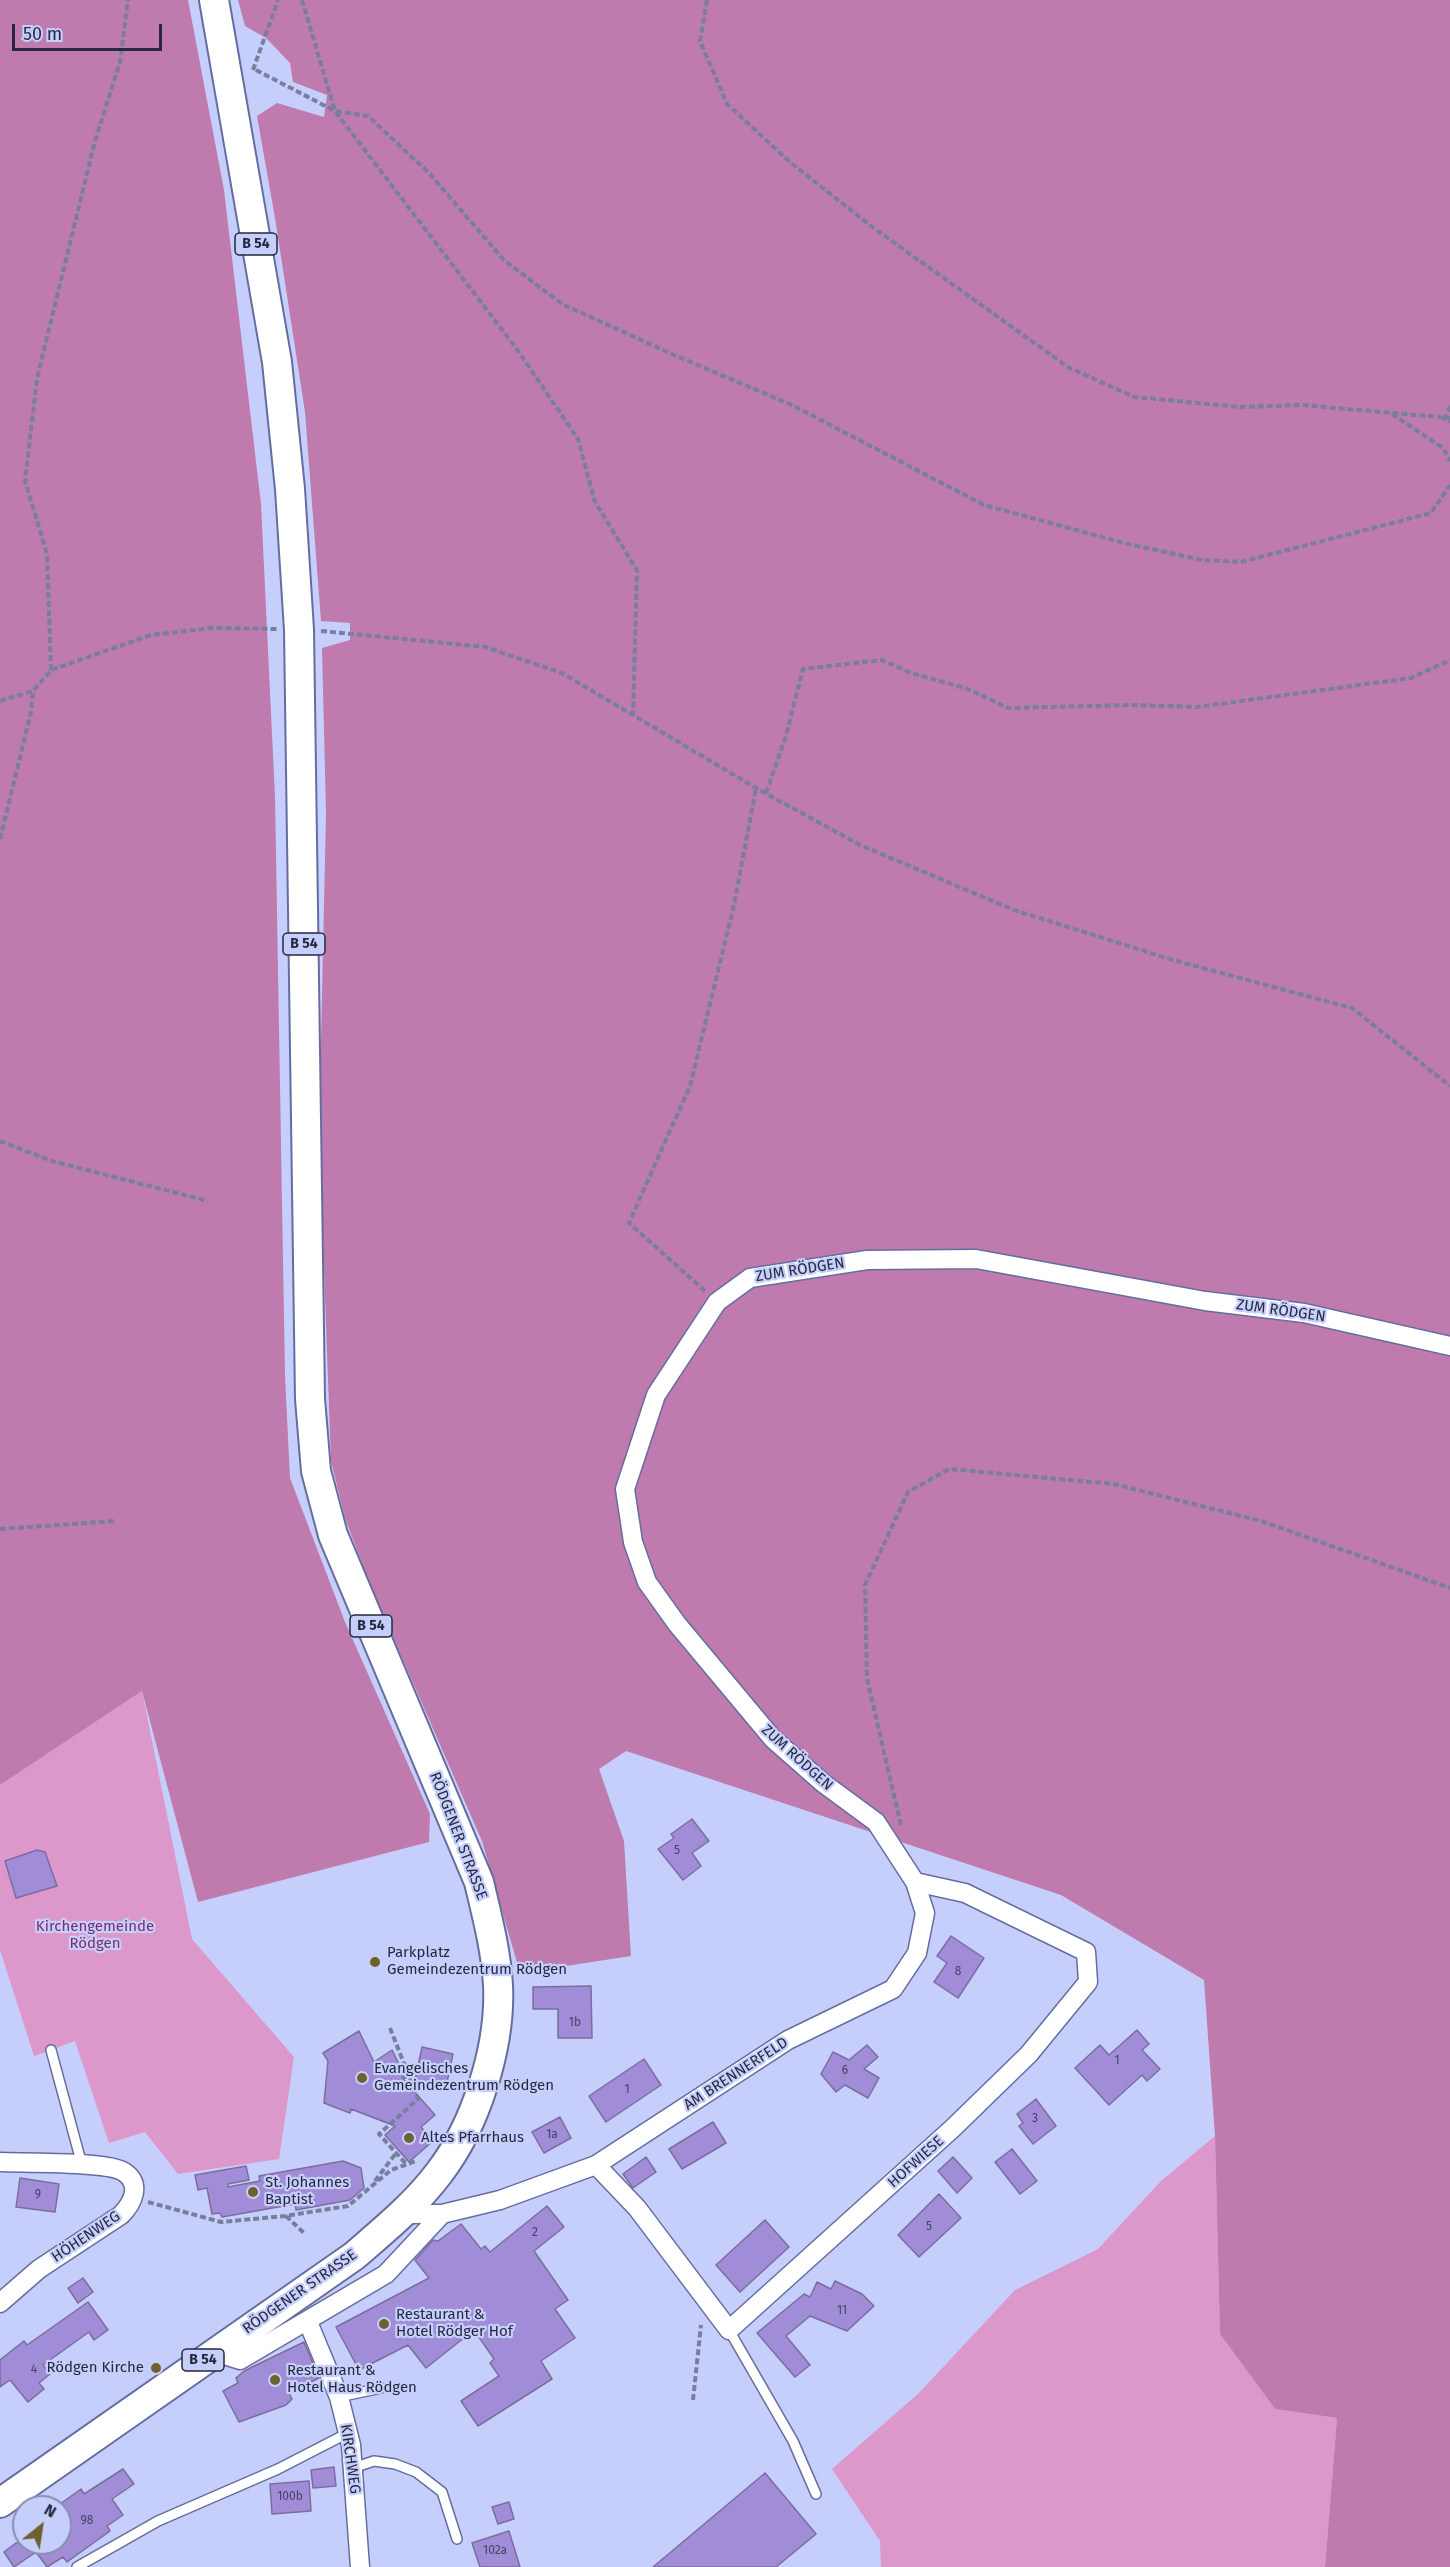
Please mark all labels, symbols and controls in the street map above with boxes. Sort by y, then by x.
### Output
scale bar [15,12,165,50]
text: 50 m [23,23,62,45]
road number: B 54 [235,233,277,255]
road number: B 54 [283,933,325,955]
street label: ZUM RÖDGEN [754,1254,846,1286]
street label: ZUM RÖDGEN [1235,1296,1327,1326]
road number: B 54 [350,1615,392,1637]
street label: ZUM RÖDGEN [758,1721,836,1795]
street label: RÖDGENER STRASSE [425,1770,491,1902]
house number: 5 [674,1844,680,1858]
park label: Kirchengemeinde Rödgen [36,1918,154,1953]
place label: Parkplatz Gemeindezentrum Rödgen [387,1944,567,1979]
marker: Parkplatz Gemeindezentrum Rödgen [368,1955,382,1969]
house number: 8 [955,1965,961,1979]
house number: 1b [569,2016,581,2030]
street label: AM BRENNERFELD [681,2034,791,2114]
house number: 1 [1114,2054,1120,2068]
place label: Evangelisches Gemeindezentrum Rödgen [374,2060,554,2095]
house number: 6 [842,2064,848,2078]
marker: Evangelisches Gemeindezentrum Rödgen [355,2071,369,2085]
house number: 1 [624,2083,630,2097]
house number: 3 [1032,2112,1038,2126]
house number: 1a [546,2128,558,2142]
place label: Altes Pfarrhaus [421,2129,524,2147]
marker: Altes Pfarrhaus [402,2131,416,2145]
street label: HOFWIESE [884,2132,948,2192]
place label: St. Johannes Baptist [265,2174,349,2209]
marker: St. Johannes Baptist [246,2185,260,2199]
house number: 9 [35,2188,41,2202]
street label: HÖHENWEG [48,2208,124,2266]
house number: 5 [926,2220,932,2234]
house number: 2 [532,2226,538,2240]
street label: RÖDGENER STRASSE [239,2246,361,2338]
house number: 11 [837,2304,847,2318]
place label: Restaurant & Hotel Rödger Hof [396,2306,513,2341]
marker: Restaurant & Hotel Rödger Hof [377,2317,391,2331]
road number: B 54 [182,2349,224,2371]
place label: Rödgen Kirche [46,2359,144,2377]
marker: Rödgen Kirche [149,2361,163,2375]
place label: Restaurant & Hotel Haus Rödgen [287,2362,417,2397]
house number: 4 [31,2363,37,2377]
marker: Restaurant & Hotel Haus Rödgen [268,2373,282,2387]
street label: KIRCHWEG [336,2423,364,2495]
house number: 100b [277,2490,303,2504]
north arrow [12,2495,72,2555]
text: N [41,2500,60,2522]
house number: 98 [81,2514,93,2528]
house number: 102a [483,2544,507,2558]

